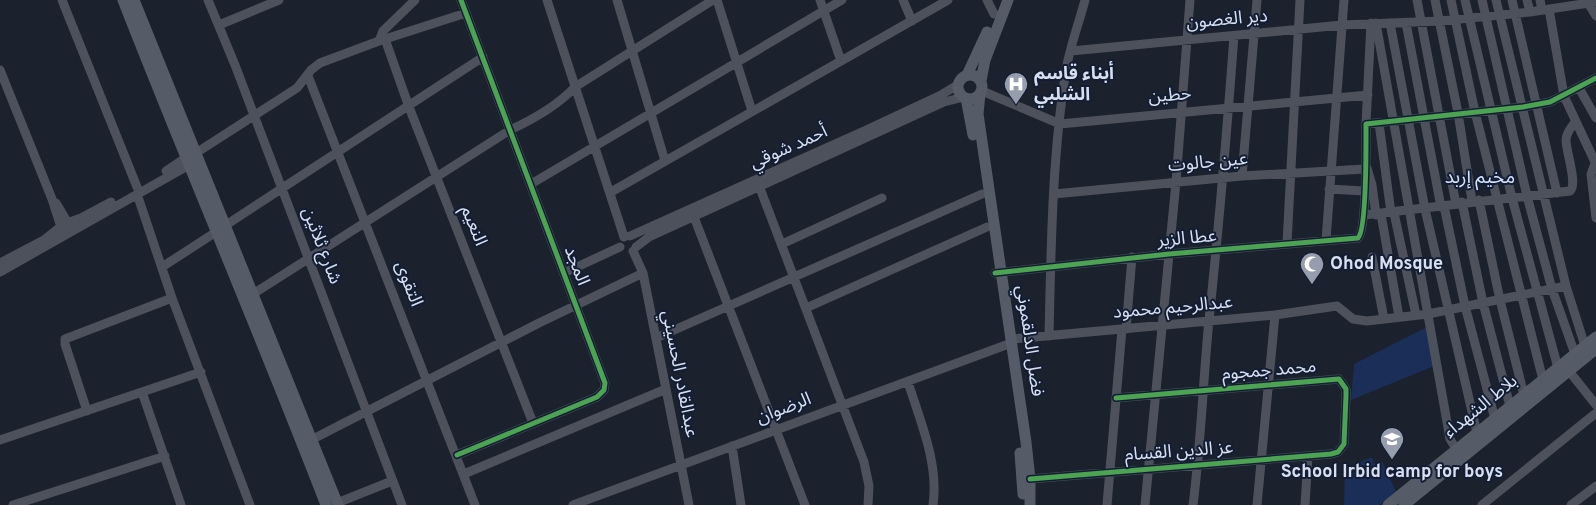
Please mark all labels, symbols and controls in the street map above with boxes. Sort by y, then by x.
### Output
street label: دير الغصون [1185,5,1269,35]
place label: أبناء قاسم الشلبي [1034,60,1114,108]
hospital icon: أبناء قاسم الشلبي [1003,71,1029,105]
street label: حطين [1147,83,1193,109]
street label: أحمد شوقي [746,119,832,176]
street label: عين جالوت [1167,148,1249,178]
district label: مخيم إربد [1445,166,1515,191]
street label: النعيم [455,203,491,249]
street label: شارع ثلاثين [295,204,346,288]
street label: عطا الزير [1155,225,1218,253]
street label: المجد [558,243,594,289]
mosque icon: Ohod Mosque [1299,251,1325,285]
place label: Ohod Mosque [1330,253,1443,276]
street label: التقوى [389,258,427,310]
street label: فضل الدلقموني [1010,284,1048,398]
street label: عبدالرحيم محمود [1112,291,1234,325]
street label: عبدالقادر الحسيني [655,308,703,440]
street label: محمد جمجوم [1221,355,1317,388]
street label: بلاط الشهداء [1439,370,1523,444]
street label: الرضوان [753,388,815,430]
school or university icon: School Irbid camp for boys [1379,426,1405,460]
street label: عز الدين القسام [1124,437,1234,468]
place label: School Irbid camp for boys [1281,461,1503,484]

